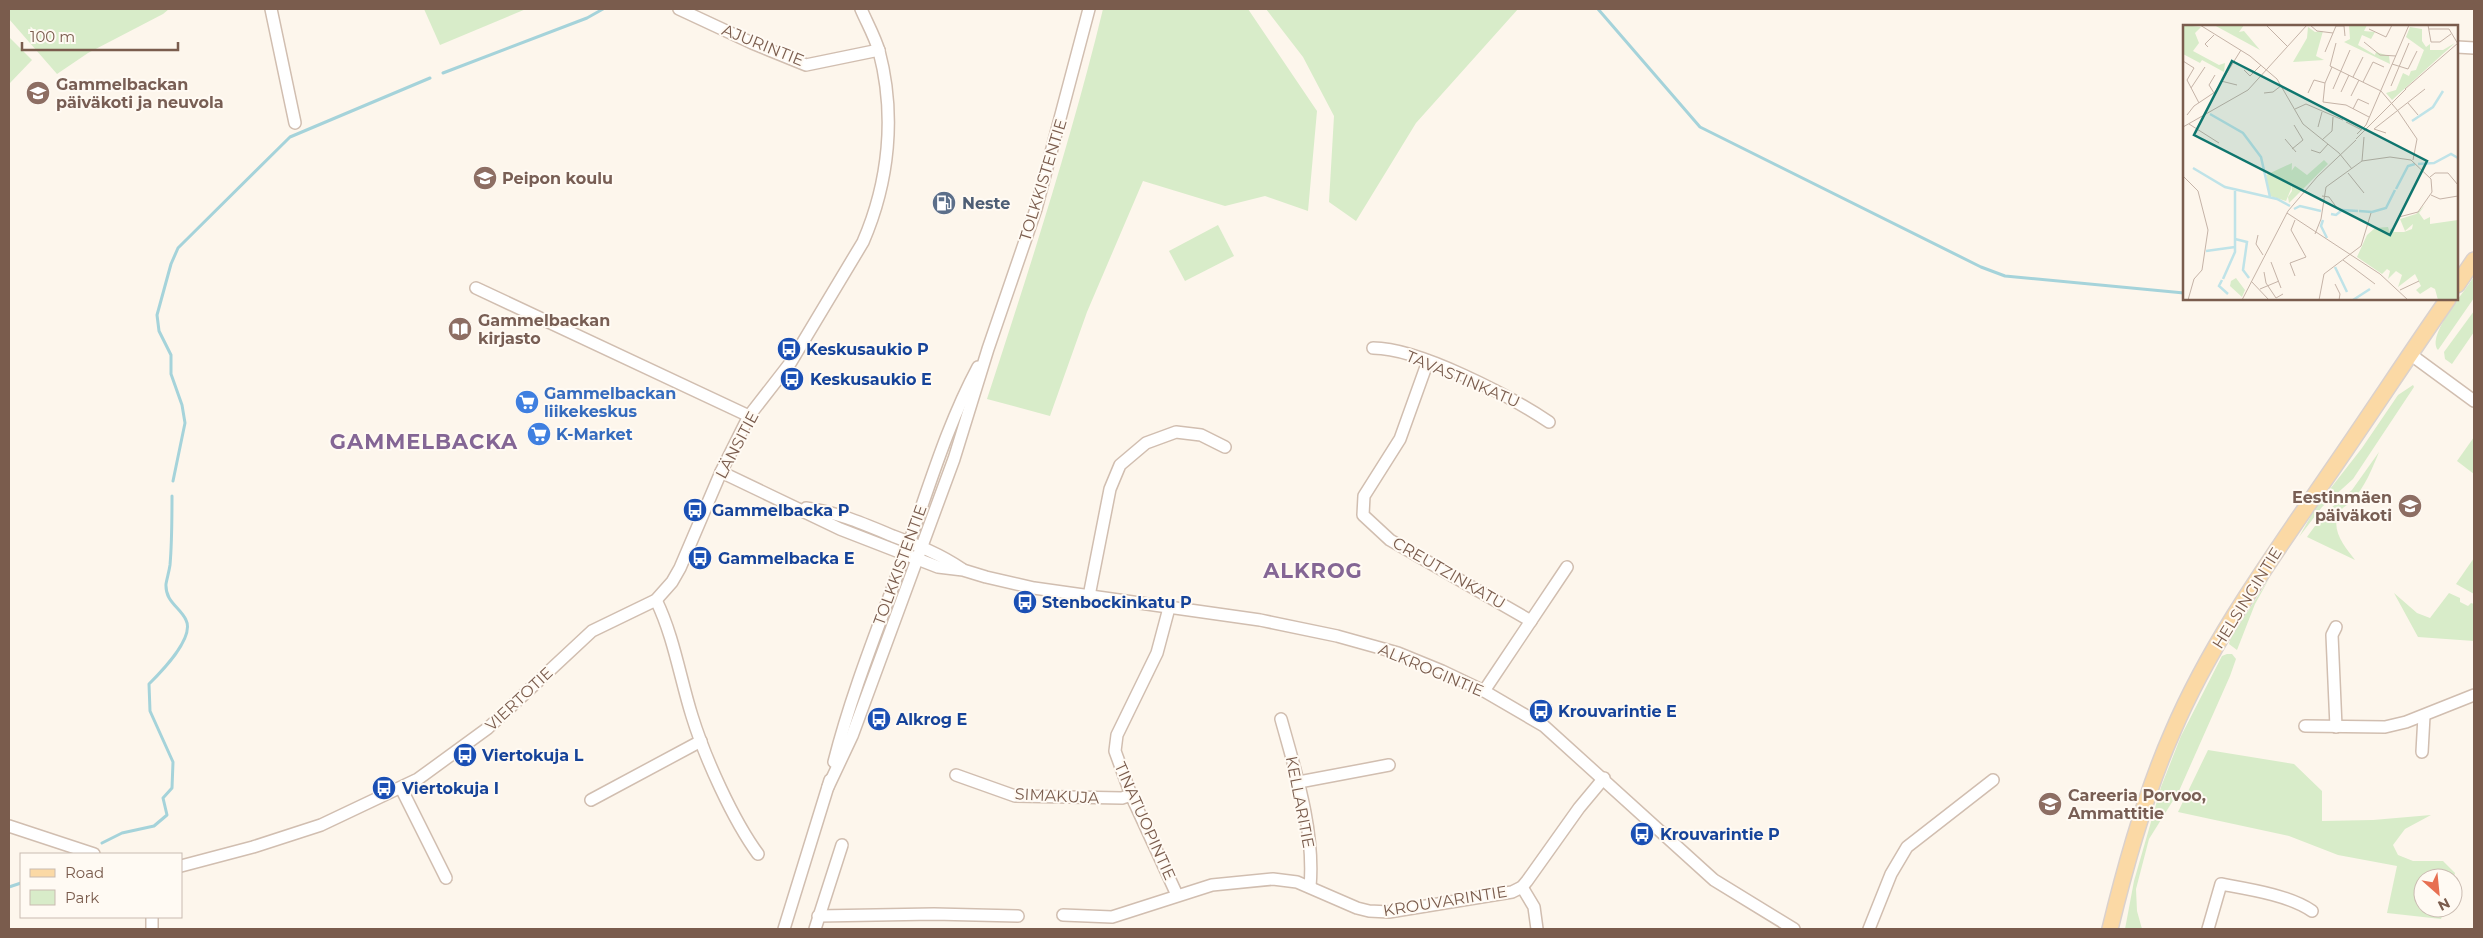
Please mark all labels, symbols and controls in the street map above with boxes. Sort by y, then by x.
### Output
scale bar [22,20,179,52]
street label: AJURINTIE [719,20,807,70]
inset map [2183,25,2458,300]
text: 100 m [30,27,75,46]
place label: Gammelbackan päiväkoti ja neuvola [56,75,224,112]
school or university icon: Gammelbackan päiväkoti ja neuvola [25,80,51,106]
street label: TOLKKISTENTIE [1015,117,1071,243]
school or university icon: Peipon koulu [472,165,498,191]
place label: Peipon koulu [502,169,613,188]
fuel station icon: Neste [931,190,957,216]
place label: Neste [962,194,1010,213]
place label: Gammelbackan kirjasto [478,311,610,348]
library icon: Gammelbackan kirjasto [447,316,473,342]
bus stop icon: Keskusaukio P [776,336,802,362]
place label: Keskusaukio P [806,340,929,359]
street label: TAVASTINKATU [1403,346,1523,412]
bus stop icon: Keskusaukio E [779,366,805,392]
place label: Keskusaukio E [810,370,932,389]
place label: Gammelbackan liikekeskus [544,384,676,421]
supermarket icon: Gammelbackan liikekeskus [514,389,540,415]
street label: LÄNSITIE [711,408,763,482]
supermarket icon: K-Market [526,421,552,447]
place label: K-Market [556,425,633,444]
district label: GAMMELBACKA [330,429,518,454]
place label: Eestinmäen päiväkoti [2292,488,2392,525]
school or university icon: Eestinmäen päiväkoti [2397,493,2423,519]
bus stop icon: Gammelbacka P [682,497,708,523]
place label: Gammelbacka P [712,501,850,520]
street label: TOLKKISTENTIE [869,502,931,628]
street label: CREUTZINKATU [1389,533,1509,613]
street label: HELSINGINTIE [2208,544,2286,652]
bus stop icon: Gammelbacka E [687,545,713,571]
place label: Gammelbacka E [718,549,854,568]
district label: ALKROG [1262,558,1363,583]
bus stop icon: Stenbockinkatu P [1012,589,1038,615]
place label: Stenbockinkatu P [1042,593,1192,612]
street label: ALKROGINTIE [1376,639,1486,701]
street label: VIERTOTIE [481,663,557,735]
bus stop icon: Krouvarintie E [1528,698,1554,724]
place label: Krouvarintie E [1558,702,1677,721]
bus stop icon: Alkrog E [866,706,892,732]
place label: Alkrog E [895,710,967,729]
bus stop icon: Viertokuja L [452,742,478,768]
place label: Viertokuja L [481,746,584,765]
street label: KELLARITIE [1282,754,1318,850]
street label: TINATUOPINTIE [1111,759,1179,883]
bus stop icon: Viertokuja I [371,775,397,801]
place label: Viertokuja I [401,779,499,798]
street label: SIMAKUJA [1014,784,1100,808]
place label: Careeria Porvoo, Ammattitie [2067,786,2206,823]
school or university icon: Careeria Porvoo, Ammattitie [2037,791,2063,817]
bus stop icon: Krouvarintie P [1629,821,1655,847]
place label: Krouvarintie P [1660,825,1780,844]
legend [20,853,182,918]
text: Road [65,863,104,882]
north arrow [2413,868,2463,918]
street label: KROUVARINTIE [1382,882,1508,920]
text: Park [65,888,99,907]
text: N [2435,894,2453,915]

